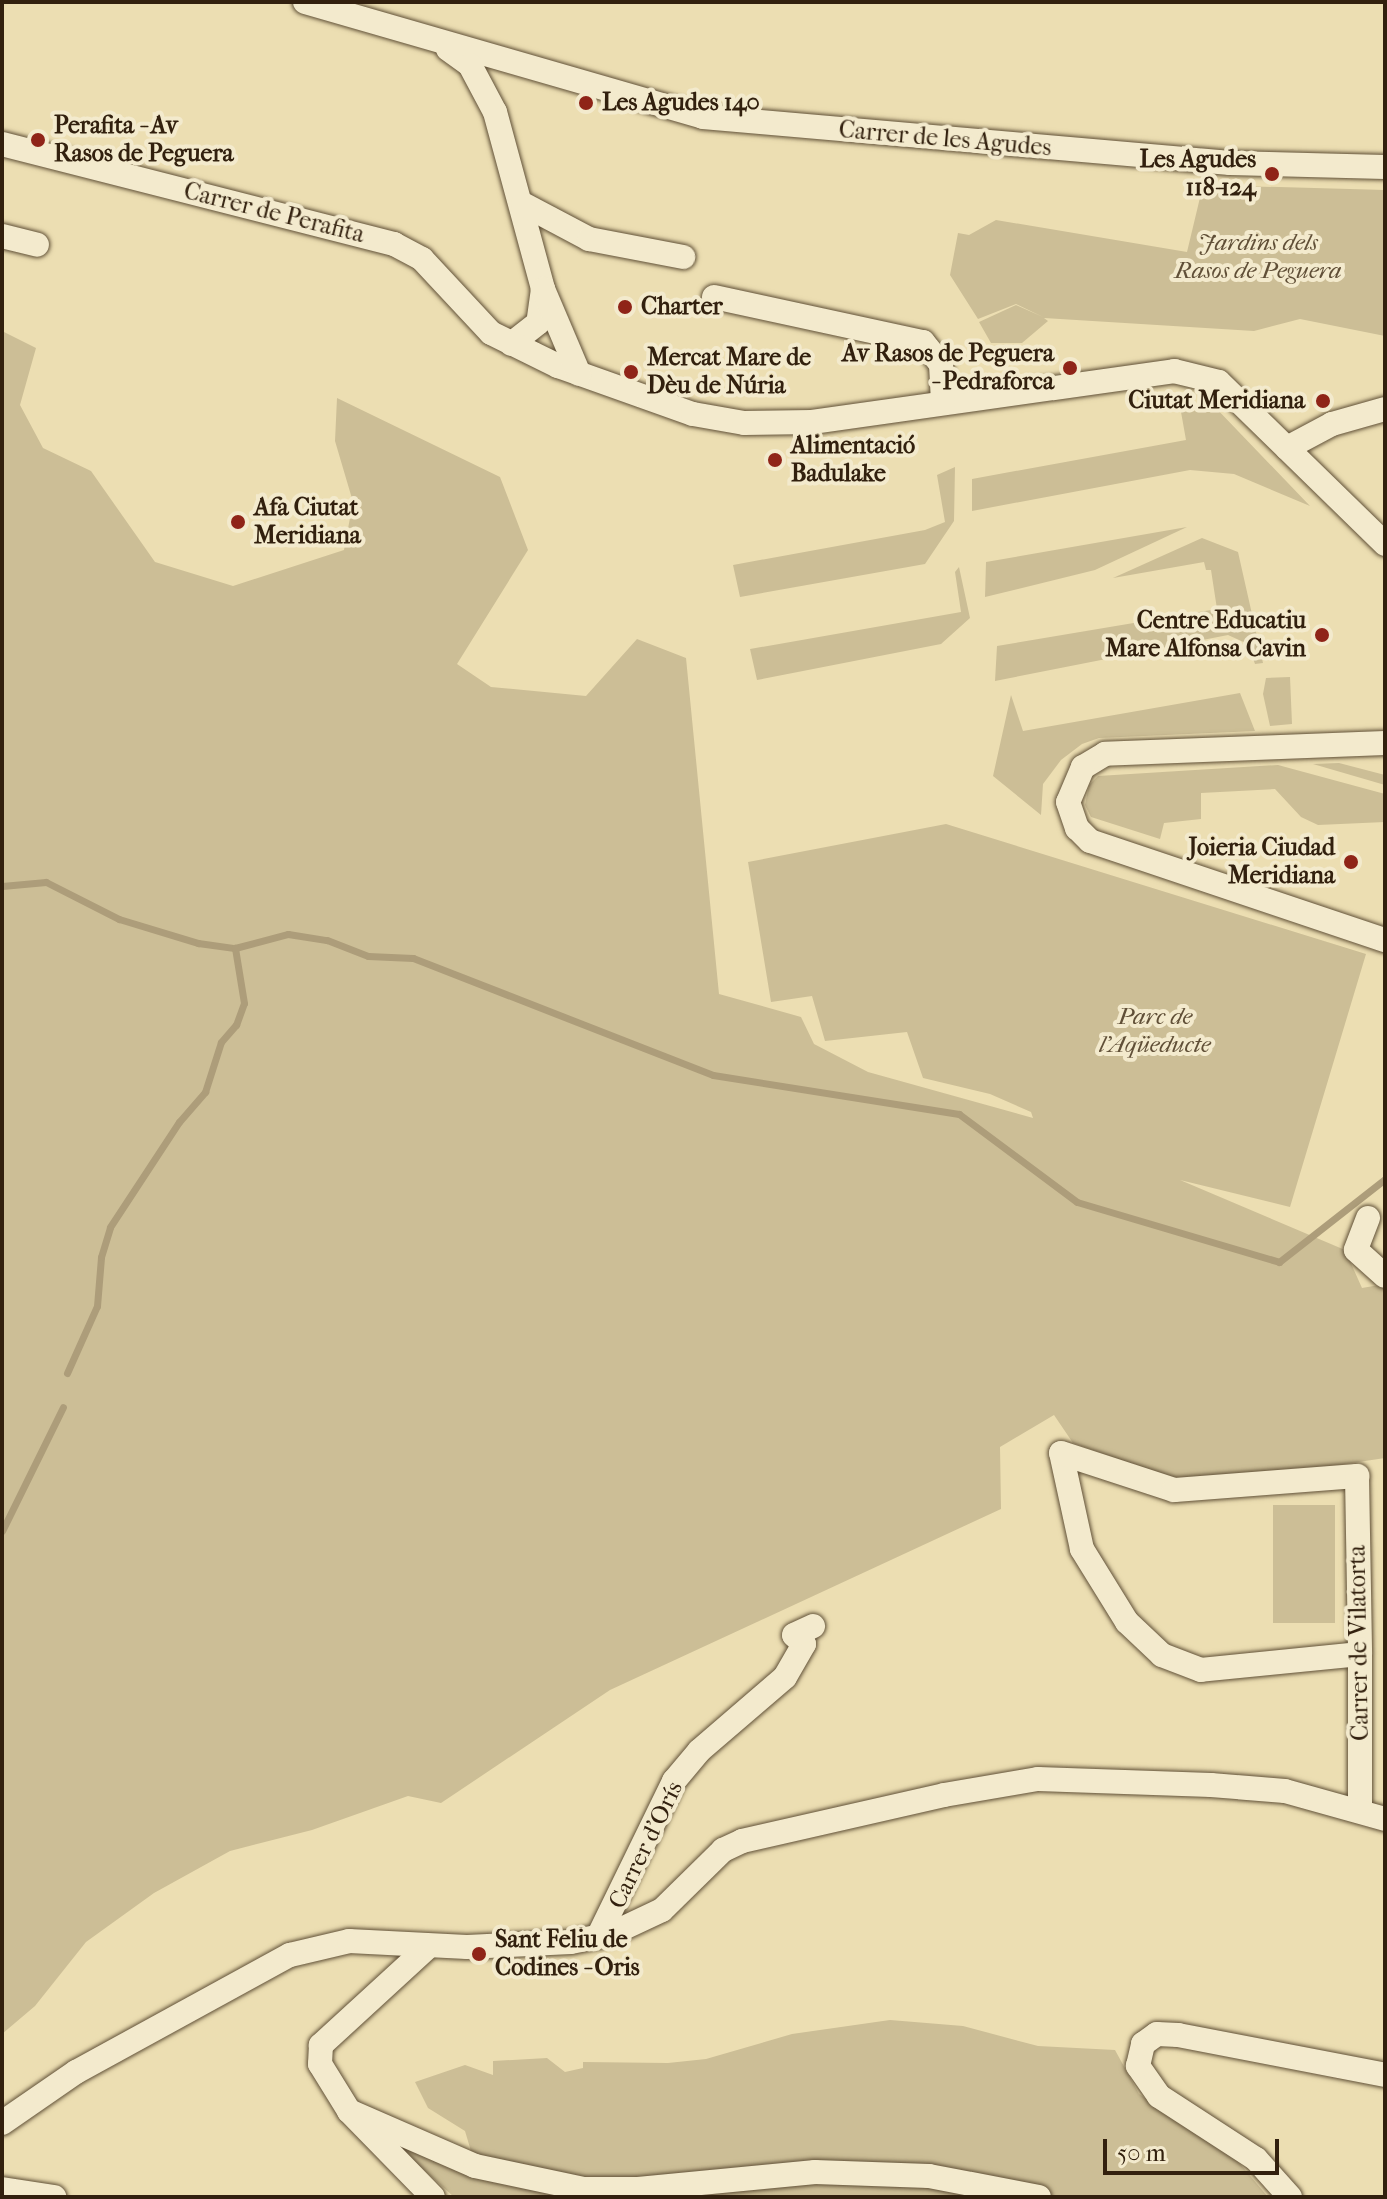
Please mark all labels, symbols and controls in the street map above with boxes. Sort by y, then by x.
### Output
place label: Les Agudes 140 [602,89,760,117]
marker: Les Agudes 140 [577,94,595,112]
place label: Perafita - Av Rasos de Peguera [54,112,234,168]
street label: Carrer de les Agudes [838,115,1052,163]
marker: Perafita - Av Rasos de Peguera [29,131,47,149]
place label: Les Agudes 118-124 [1139,146,1256,202]
marker: Les Agudes 118-124 [1263,165,1281,183]
street label: Carrer de Perafita [181,177,367,249]
park label: Jardins dels Rasos de Peguera [1174,229,1342,285]
place label: Charter [641,293,723,321]
marker: Charter [616,298,634,316]
place label: Av Rasos de Peguera - Pedraforca [842,340,1054,396]
place label: Mercat Mare de Dèu de Núria [647,344,811,400]
marker: Av Rasos de Peguera - Pedraforca [1061,359,1079,377]
marker: Mercat Mare de Dèu de Núria [622,363,640,381]
place label: Ciutat Meridiana [1128,387,1305,415]
marker: Ciutat Meridiana [1312,390,1334,412]
place label: Alimentació Badulake [791,432,915,488]
marker: Alimentació Badulake [766,451,784,469]
place label: Afa Ciutat Meridiana [254,494,361,550]
marker: Afa Ciutat Meridiana [229,513,247,531]
place label: Centre Educatiu Mare Alfonsa Cavin [1105,607,1306,663]
marker: Centre Educatiu Mare Alfonsa Cavin [1313,626,1331,644]
place label: Joieria Ciudad Meridiana [1189,834,1335,890]
marker: Joieria Ciudad Meridiana [1342,853,1360,871]
park label: Parc de l'Aqüeducte [1099,1003,1211,1059]
street label: Carrer de Vilatorta [1343,1545,1375,1741]
street label: Carrer d'Orís [603,1777,689,1913]
place label: Sant Feliu de Codines - Oris [495,1926,640,1982]
marker: Sant Feliu de Codines - Oris [470,1945,488,1963]
scale bar [1107,2123,1283,2173]
text: 50 m [1117,2139,1166,2167]

